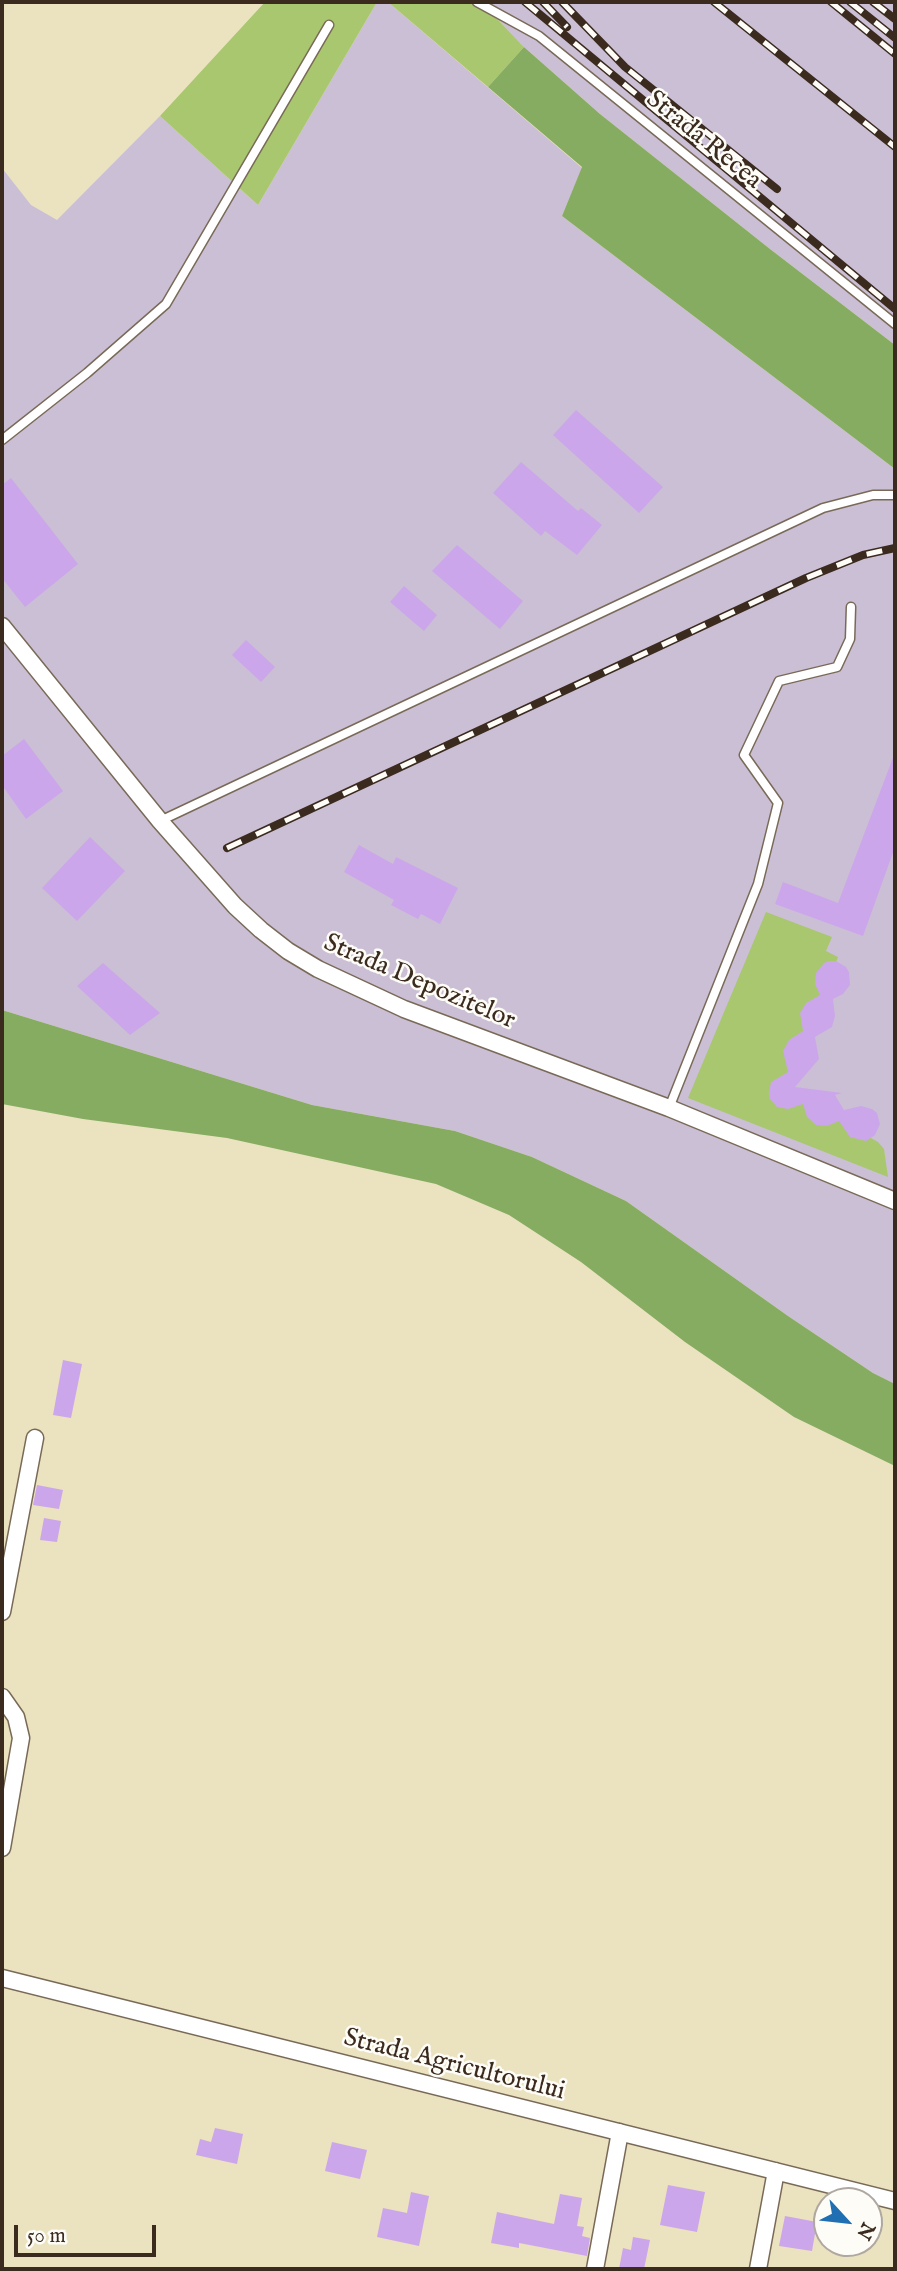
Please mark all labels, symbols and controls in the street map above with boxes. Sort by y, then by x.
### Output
street label: Strada Recea [639,85,767,197]
street label: Strada Depozitelor [319,929,519,1037]
street label: Strada Agricultorului [340,2023,568,2109]
north arrow [813,2187,883,2257]
scale bar [18,2212,159,2256]
text: N [851,2218,879,2243]
text: 50 m [27,2223,66,2250]

